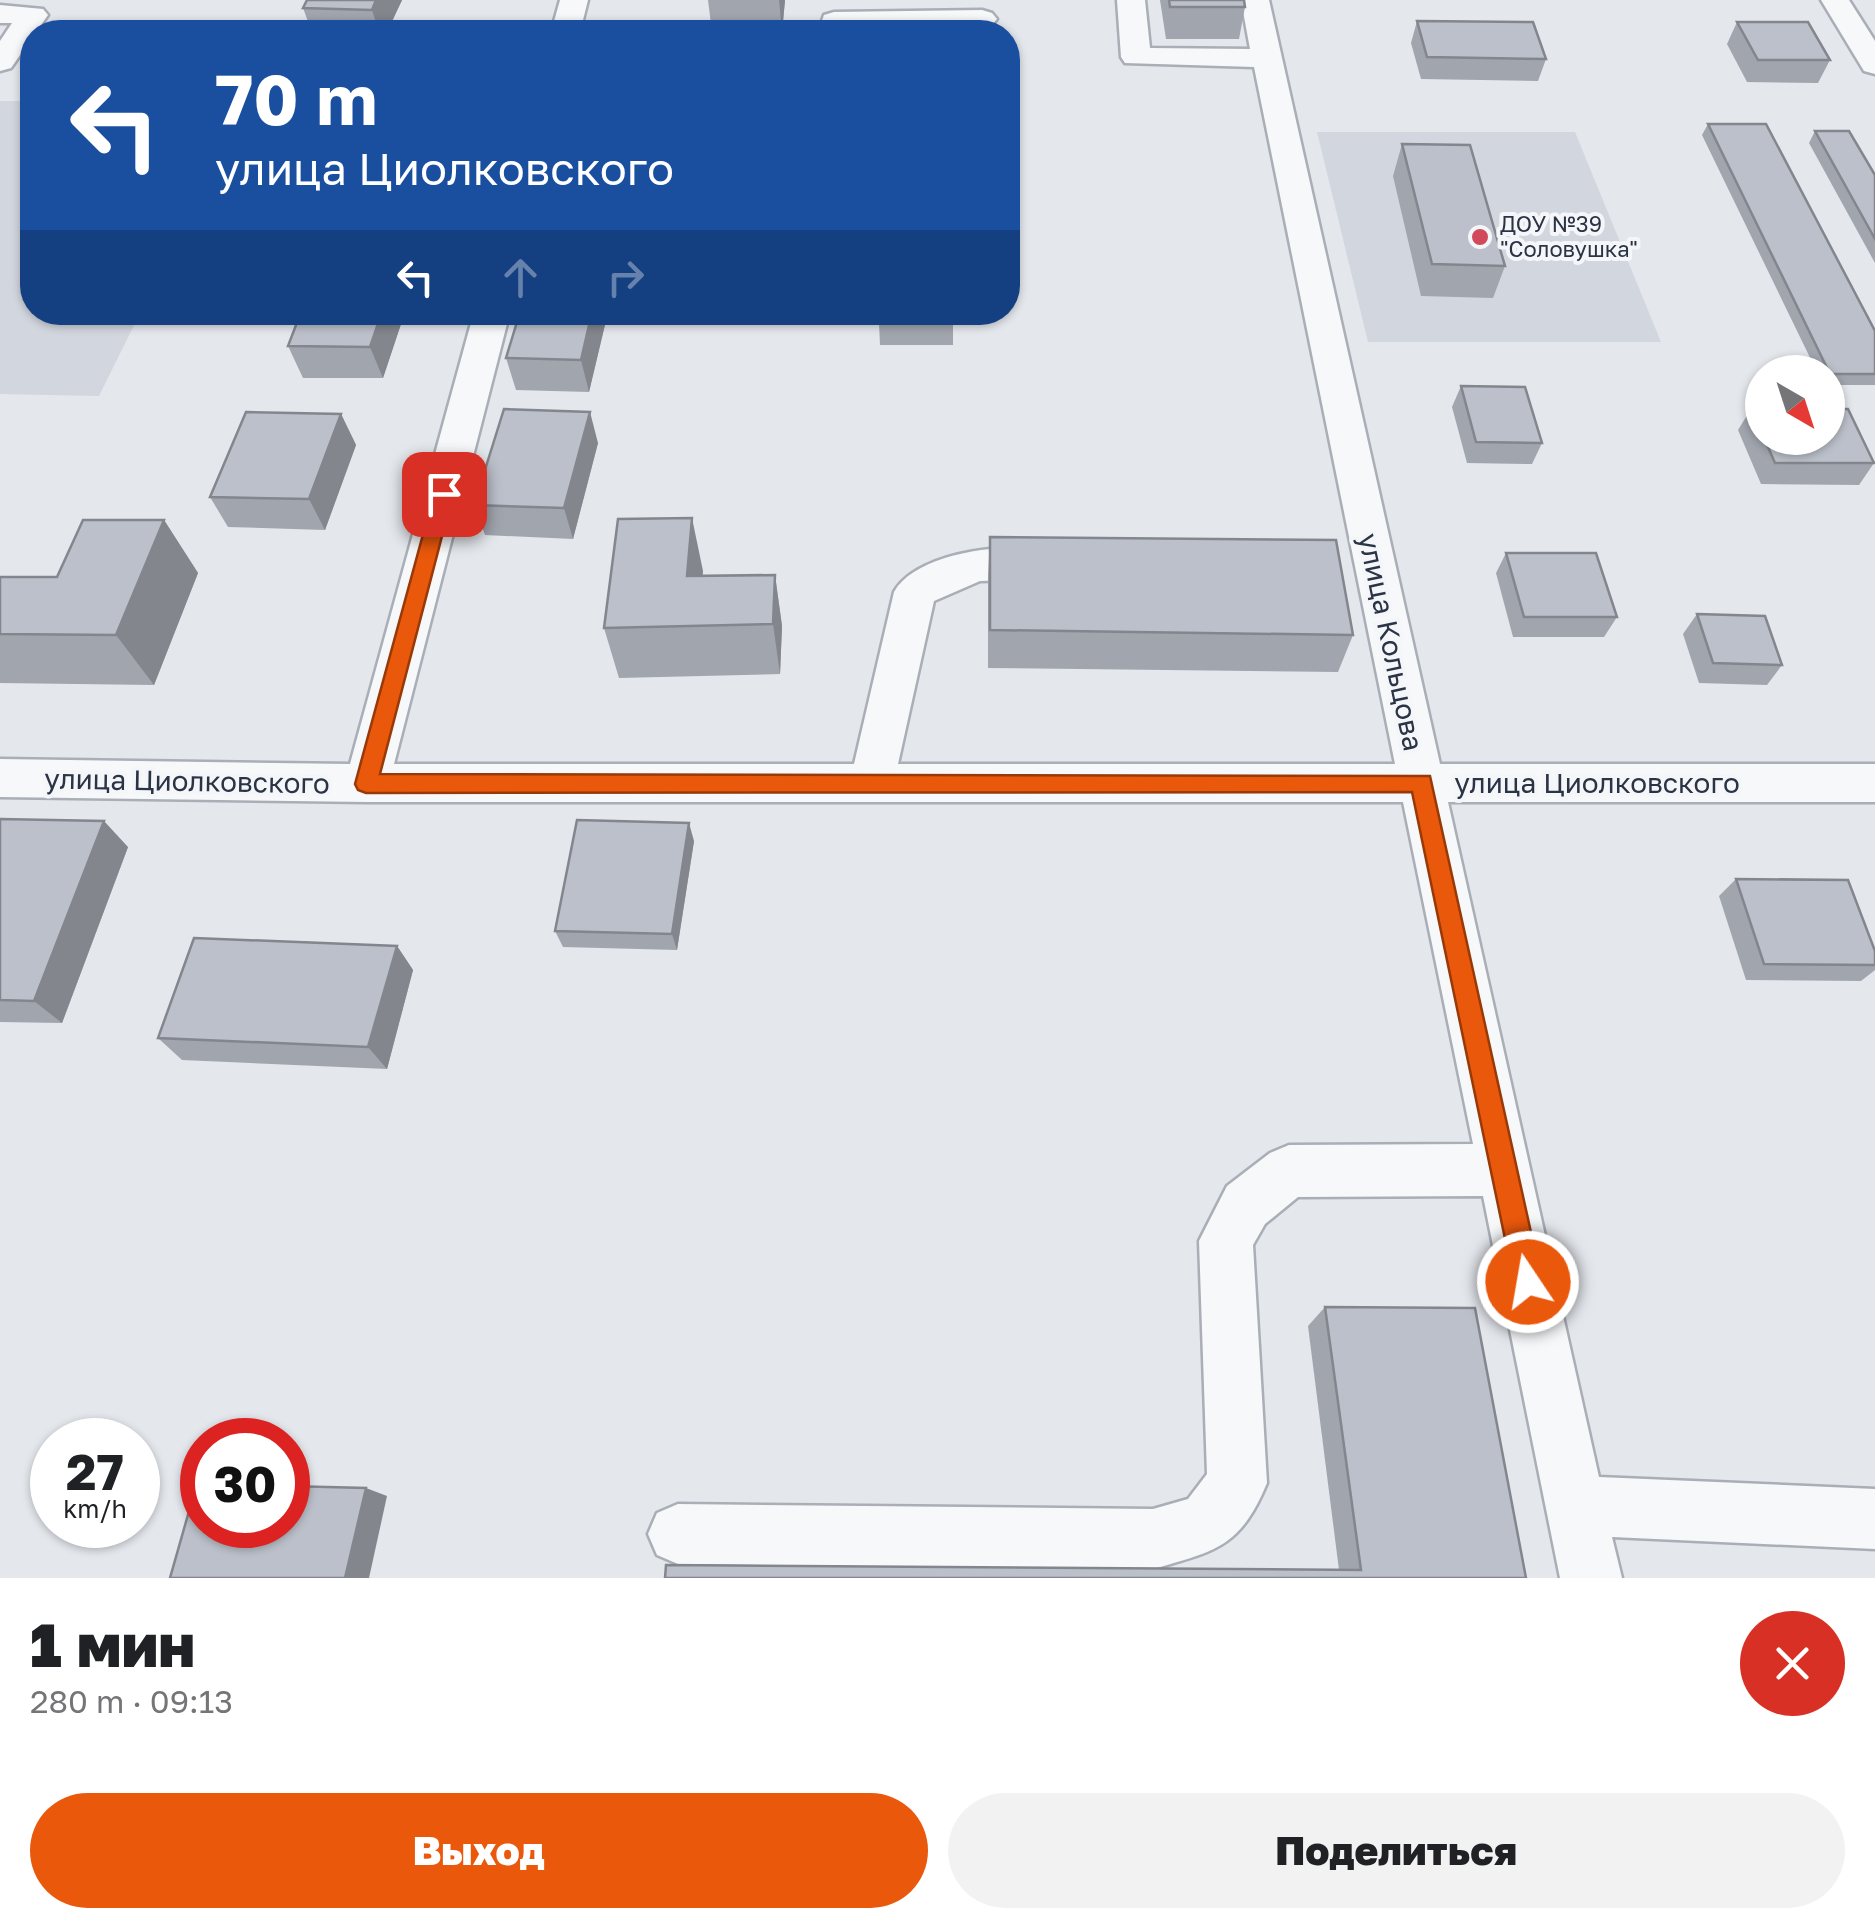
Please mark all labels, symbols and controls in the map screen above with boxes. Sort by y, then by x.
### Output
text: 70 m [215,56,377,140]
icon: left [50,60,180,190]
text: улица Циолковского [215,141,674,195]
place label: ДОУ №39 "Соловушка" [1500,210,1638,262]
marker: ДОУ №39 "Соловушка" [1469,226,1491,248]
icon: left [388,250,443,305]
icon: ahead [493,250,548,305]
icon: right [598,250,653,305]
north arrow [1745,355,1845,455]
map controls [1745,355,1845,455]
pin [402,452,487,537]
icon: arrive [417,467,472,522]
street label: улица Кольцова [1352,530,1431,754]
street label: улица Циолковского [44,762,330,799]
street label: улица Циолковского [1454,766,1740,799]
position arrow [1476,1230,1580,1334]
speed limit sign: 30 [180,1418,310,1548]
text: 27 [66,1441,124,1501]
text: km/h [63,1493,127,1524]
text: 1 мин [30,1608,195,1680]
button: close [1740,1611,1845,1716]
text: 280 m · 09:13 [30,1682,233,1720]
button: Выход [30,1793,928,1908]
button: Поделиться [948,1793,1845,1908]

